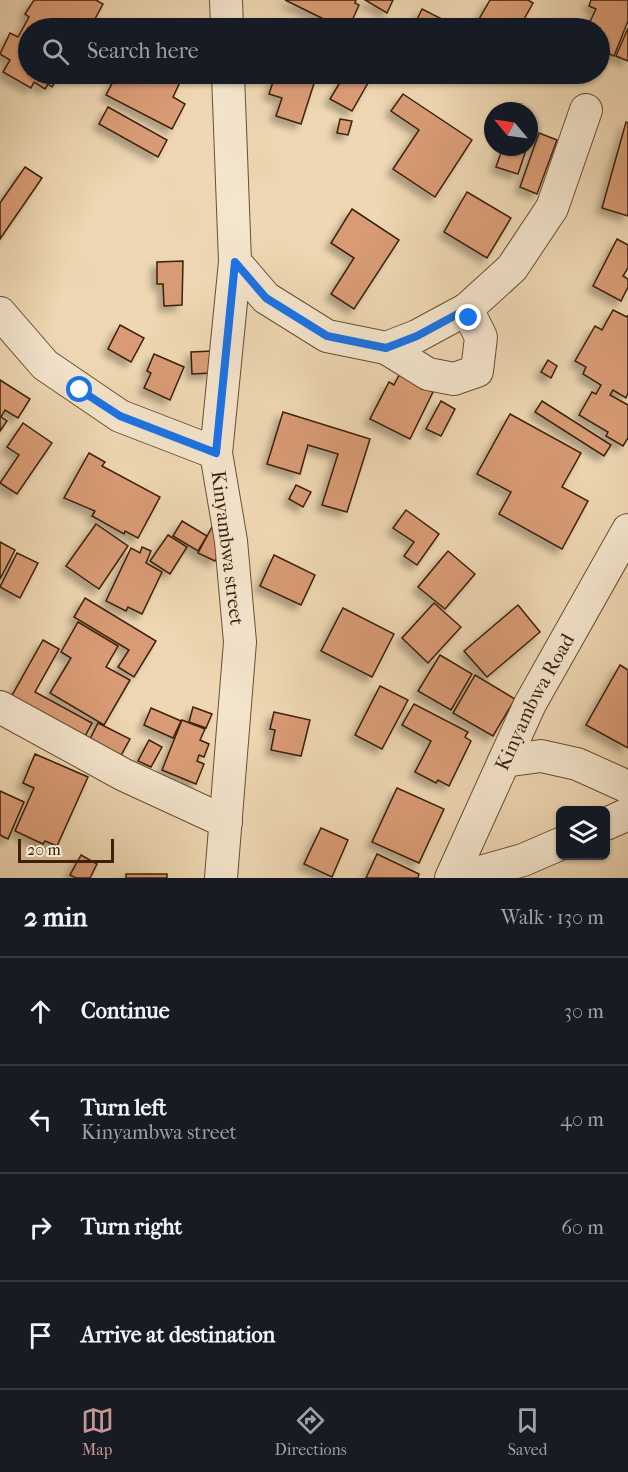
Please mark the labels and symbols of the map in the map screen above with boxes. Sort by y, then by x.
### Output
north arrow [484,102,538,156]
route end [455,304,481,330]
route start [66,376,92,402]
street label: Kinyambwa street [207,469,248,627]
street label: Kinyambwa Road [490,629,580,774]
scale bar [18,836,114,864]

